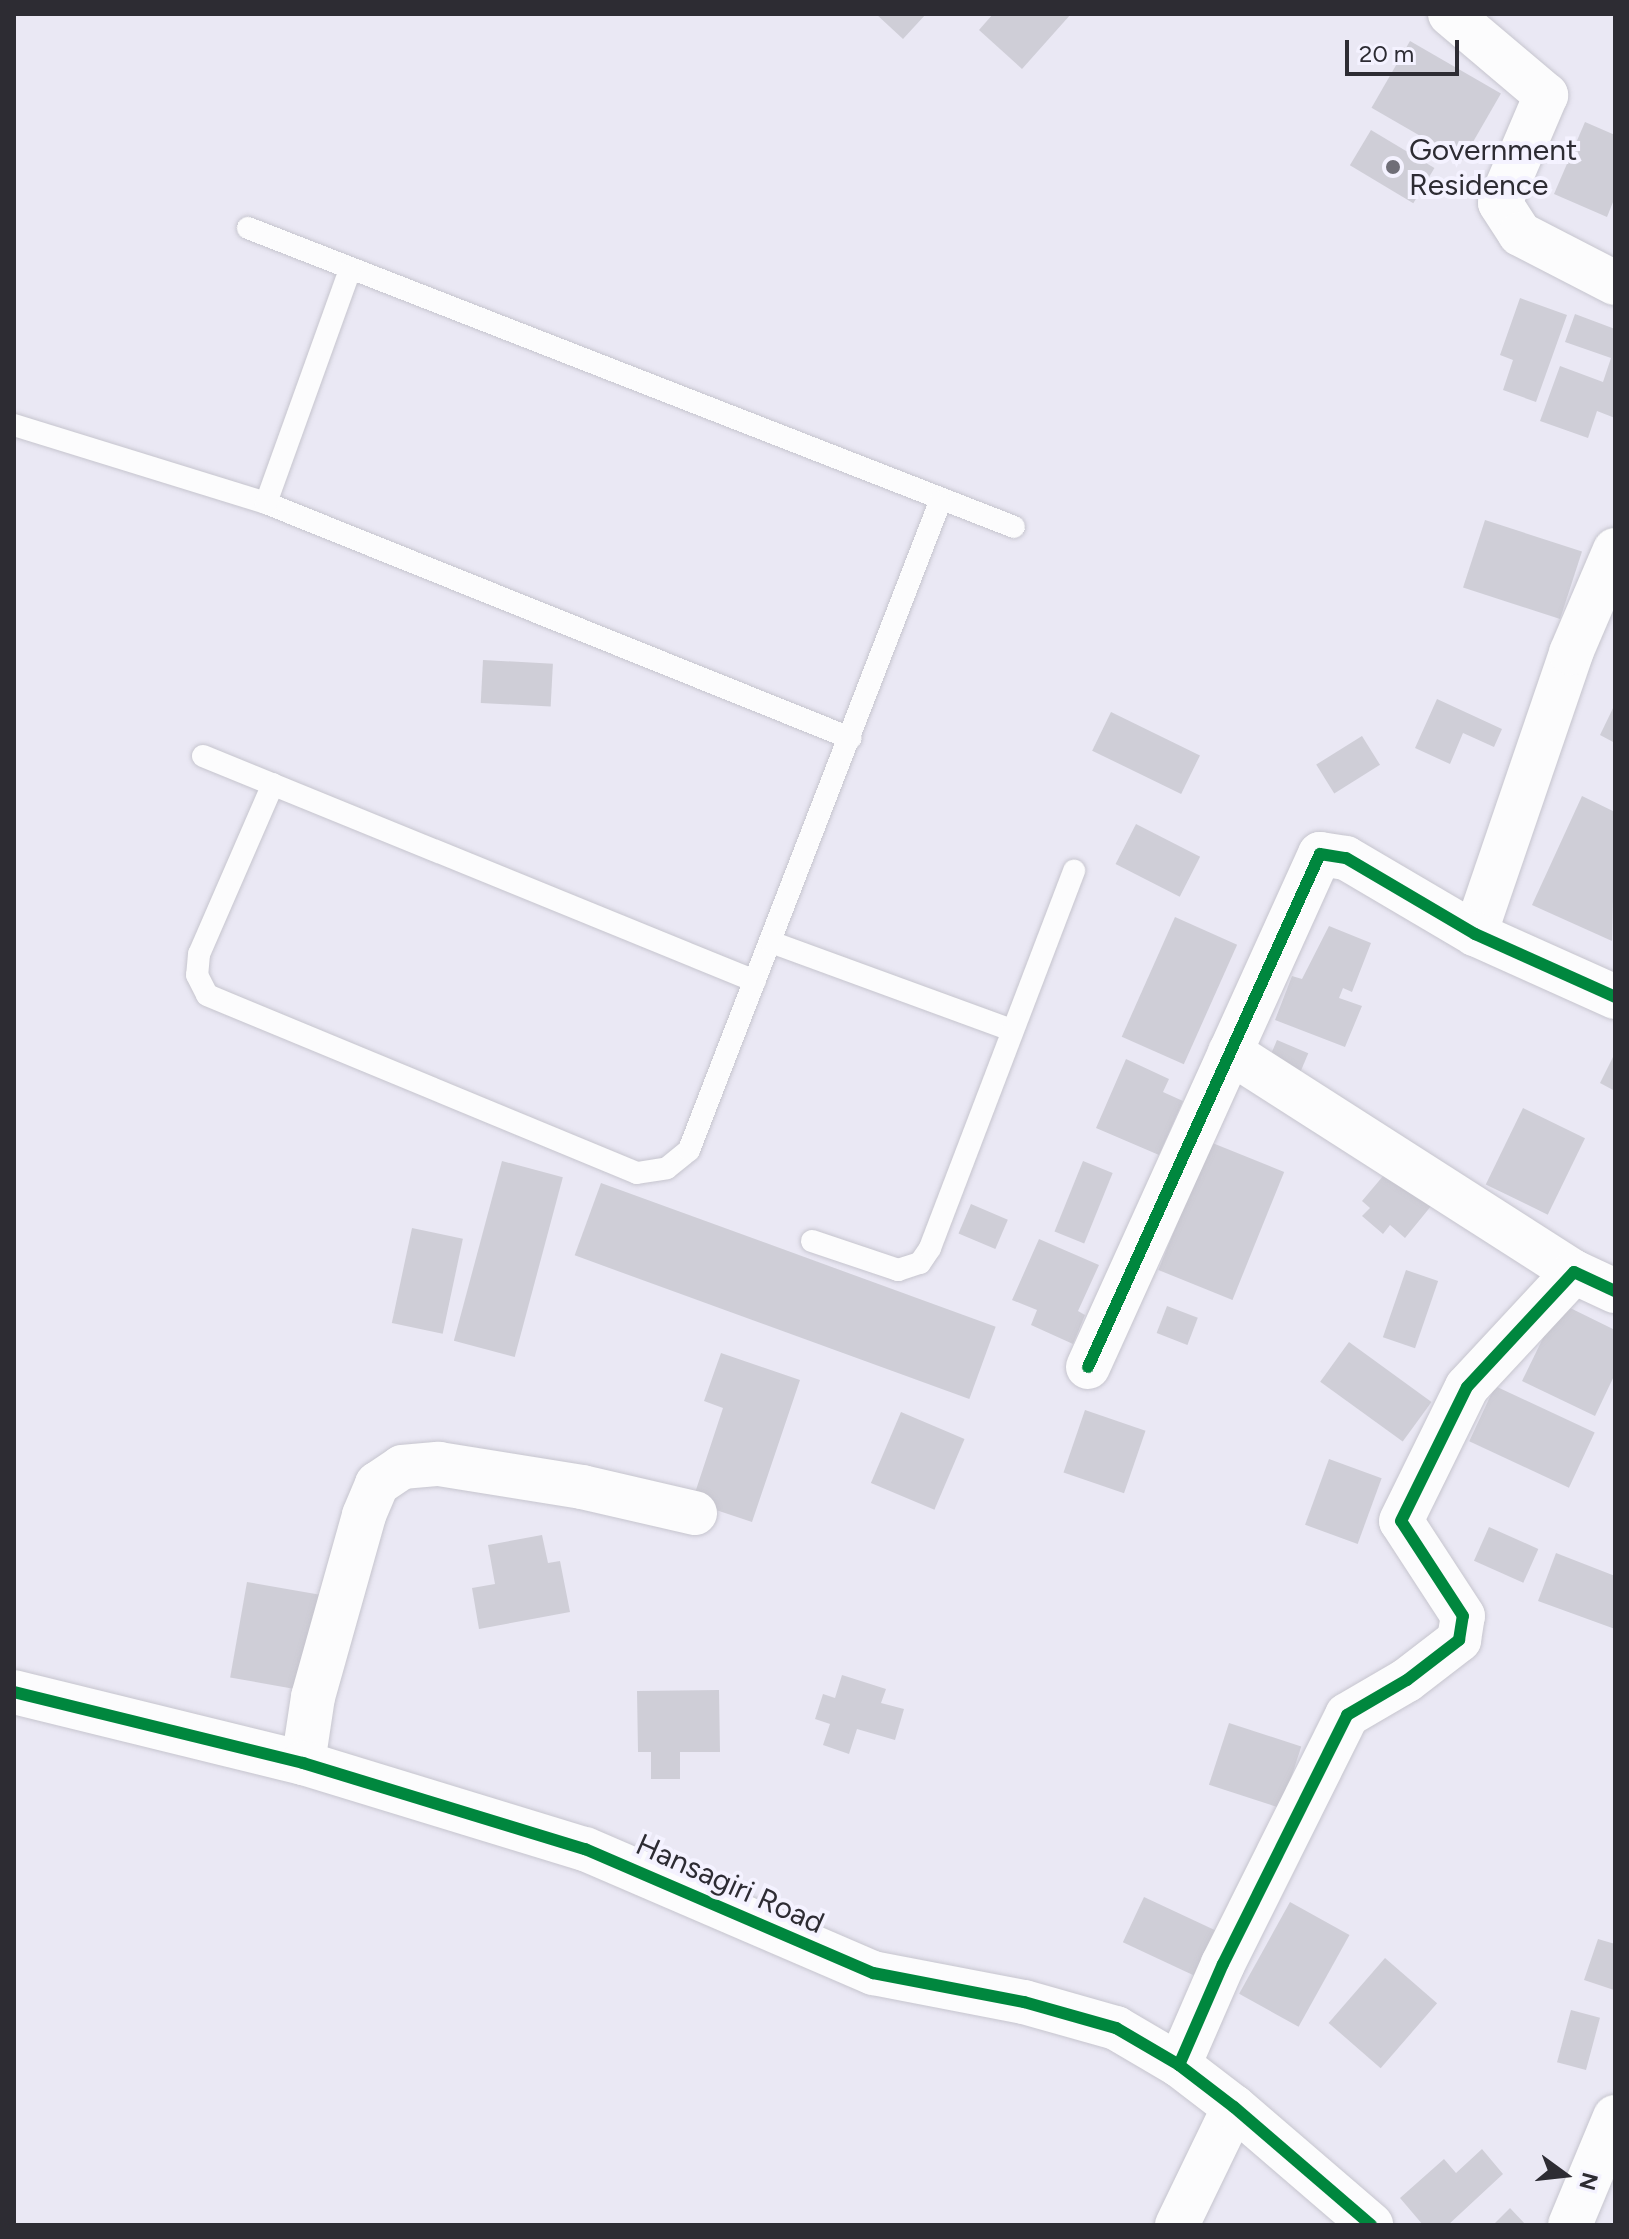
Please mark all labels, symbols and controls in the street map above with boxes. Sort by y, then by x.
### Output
scale bar [1349,24,1463,74]
text: 20 m [1359,39,1414,68]
place label: Government Residence [1409,132,1577,202]
marker: Government Residence [1384,158,1402,176]
street label: Hansagiri Road [630,1826,830,1942]
north arrow [1525,2135,1605,2215]
text: N [1573,2170,1604,2193]

